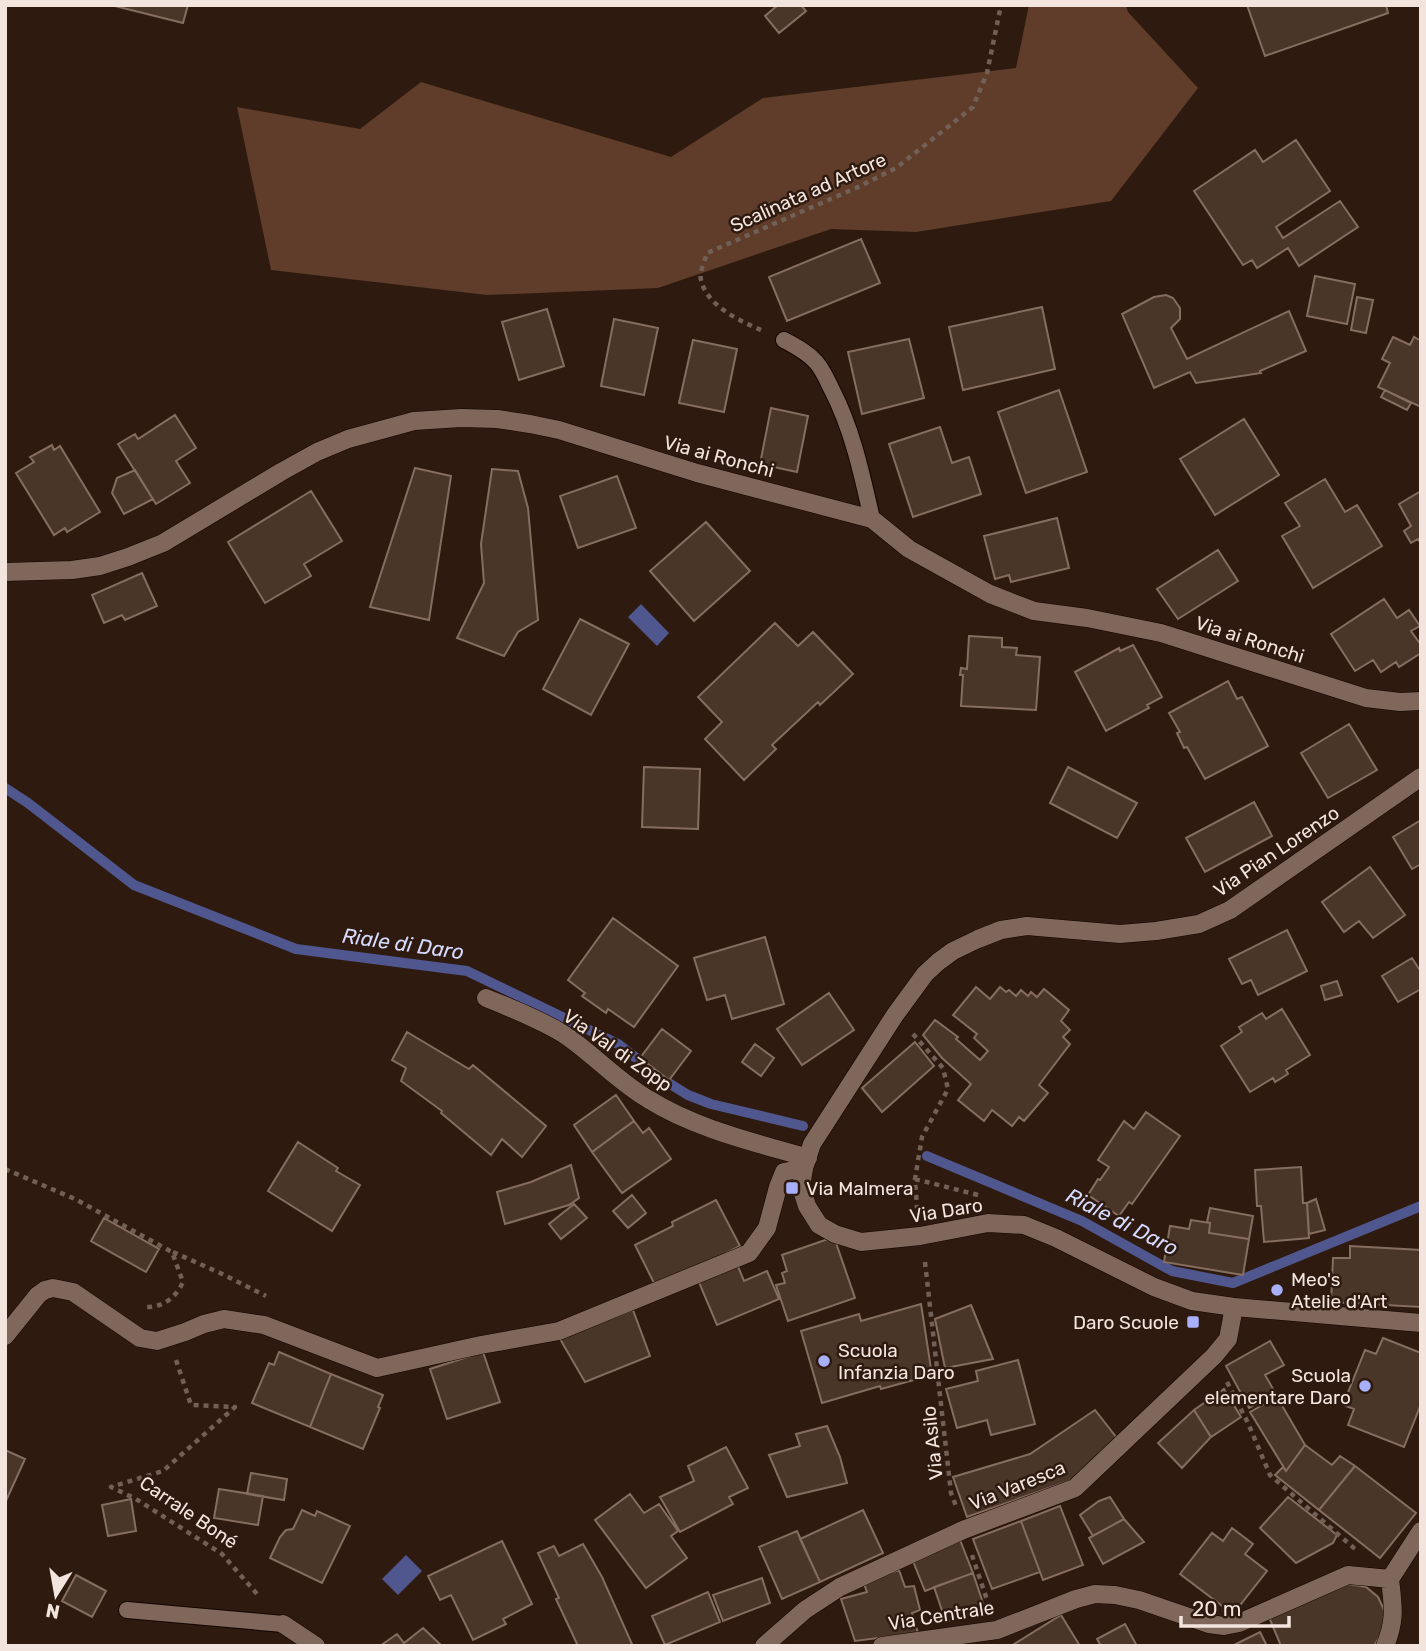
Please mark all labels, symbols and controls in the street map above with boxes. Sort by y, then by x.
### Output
street label: Scalinata ad Artore [727,148,890,237]
street label: Via ai Ronchi [661,431,777,482]
street label: Via ai Ronchi [1192,611,1307,668]
street label: Via Pian Lorenzo [1209,801,1343,902]
water label: Riale di Daro [341,923,466,964]
street label: Via Val di Zopp [559,1004,677,1097]
place label: Via Malmera [806,1177,913,1200]
marker: Via Malmera [784,1180,800,1196]
water label: Riale di Daro [1062,1183,1183,1261]
street label: Via Daro [908,1193,984,1228]
place label: Meo's Atelie d'Art [1291,1268,1388,1313]
marker: Meo's Atelie d'Art [1269,1282,1285,1298]
place label: Daro Scuole [1073,1311,1179,1334]
marker: Daro Scuole [1185,1314,1201,1330]
place label: Scuola Infanzia Daro [838,1339,955,1384]
marker: Scuola Infanzia Daro [816,1353,832,1369]
place label: Scuola elementare Daro [1204,1364,1351,1409]
marker: Scuola elementare Daro [1357,1378,1373,1394]
street label: Via Asilo [917,1405,948,1481]
street label: Via Varesca [966,1456,1069,1515]
street label: Carrale Boné [135,1471,242,1554]
north arrow [21,1560,91,1630]
scale bar [1181,1584,1290,1628]
street label: Via Centrale [886,1596,996,1635]
text: 20 m [1192,1596,1241,1621]
text: N [44,1599,62,1624]

